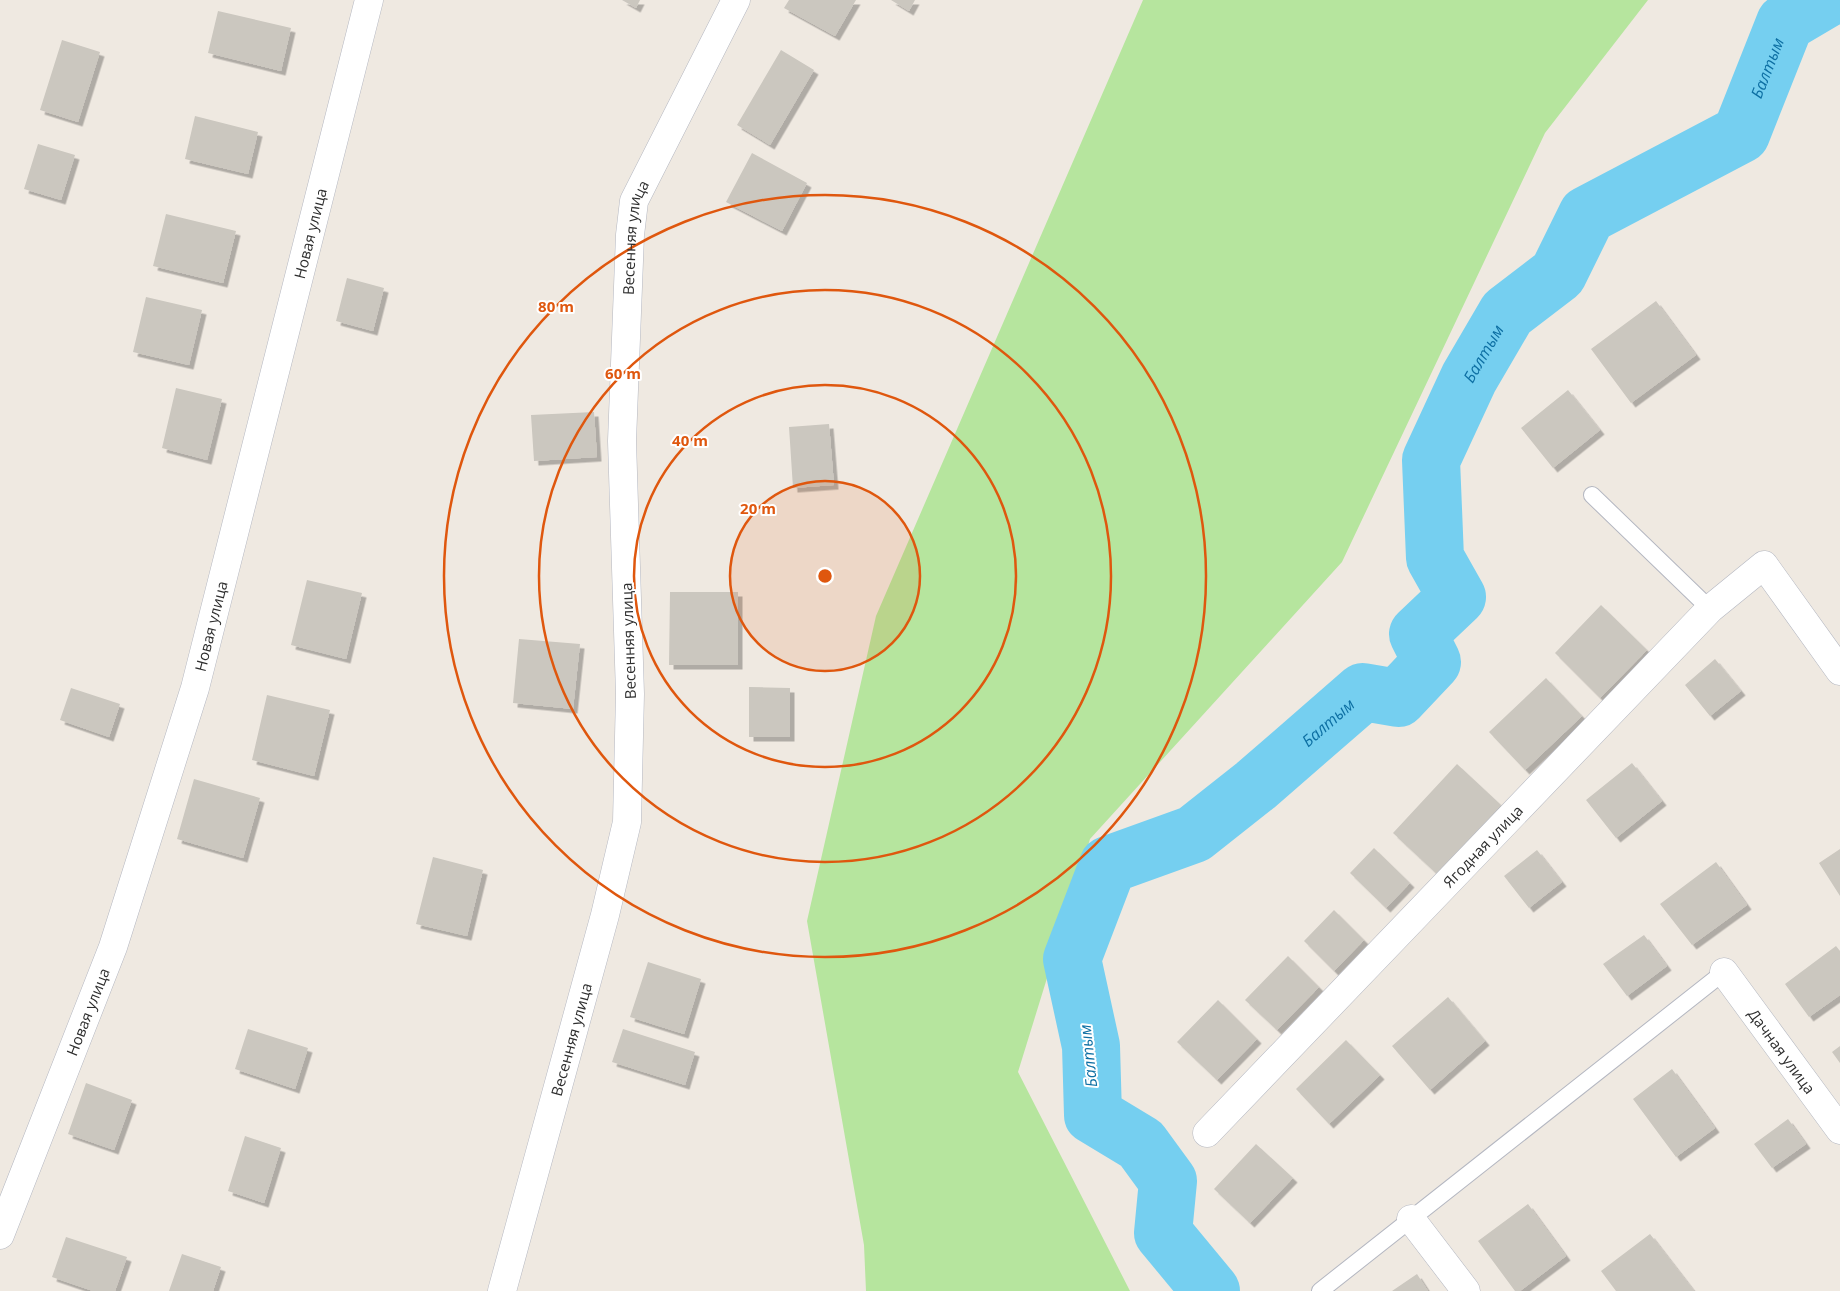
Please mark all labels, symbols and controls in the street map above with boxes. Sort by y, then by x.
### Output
water label: Балтым [1745,34,1789,101]
street label: Весенняя улица [618,177,653,295]
street label: Новая улица [289,186,331,281]
text: 80 m [538,296,574,316]
water label: Балтым [1458,321,1509,386]
text: 60 m [605,363,641,383]
text: 40 m [672,430,708,450]
text: 20 m [740,498,776,518]
centre of rings [816,567,834,585]
street label: Новая улица [190,579,232,673]
street label: Весенняя улица [616,582,640,700]
water label: Балтым [1297,693,1359,751]
street label: Ягодная улица [1438,800,1527,891]
street label: Новая улица [61,965,114,1058]
street label: Весенняя улица [546,980,596,1098]
street label: Дачная улица [1744,1004,1820,1098]
water label: Балтым [1074,1023,1102,1089]

